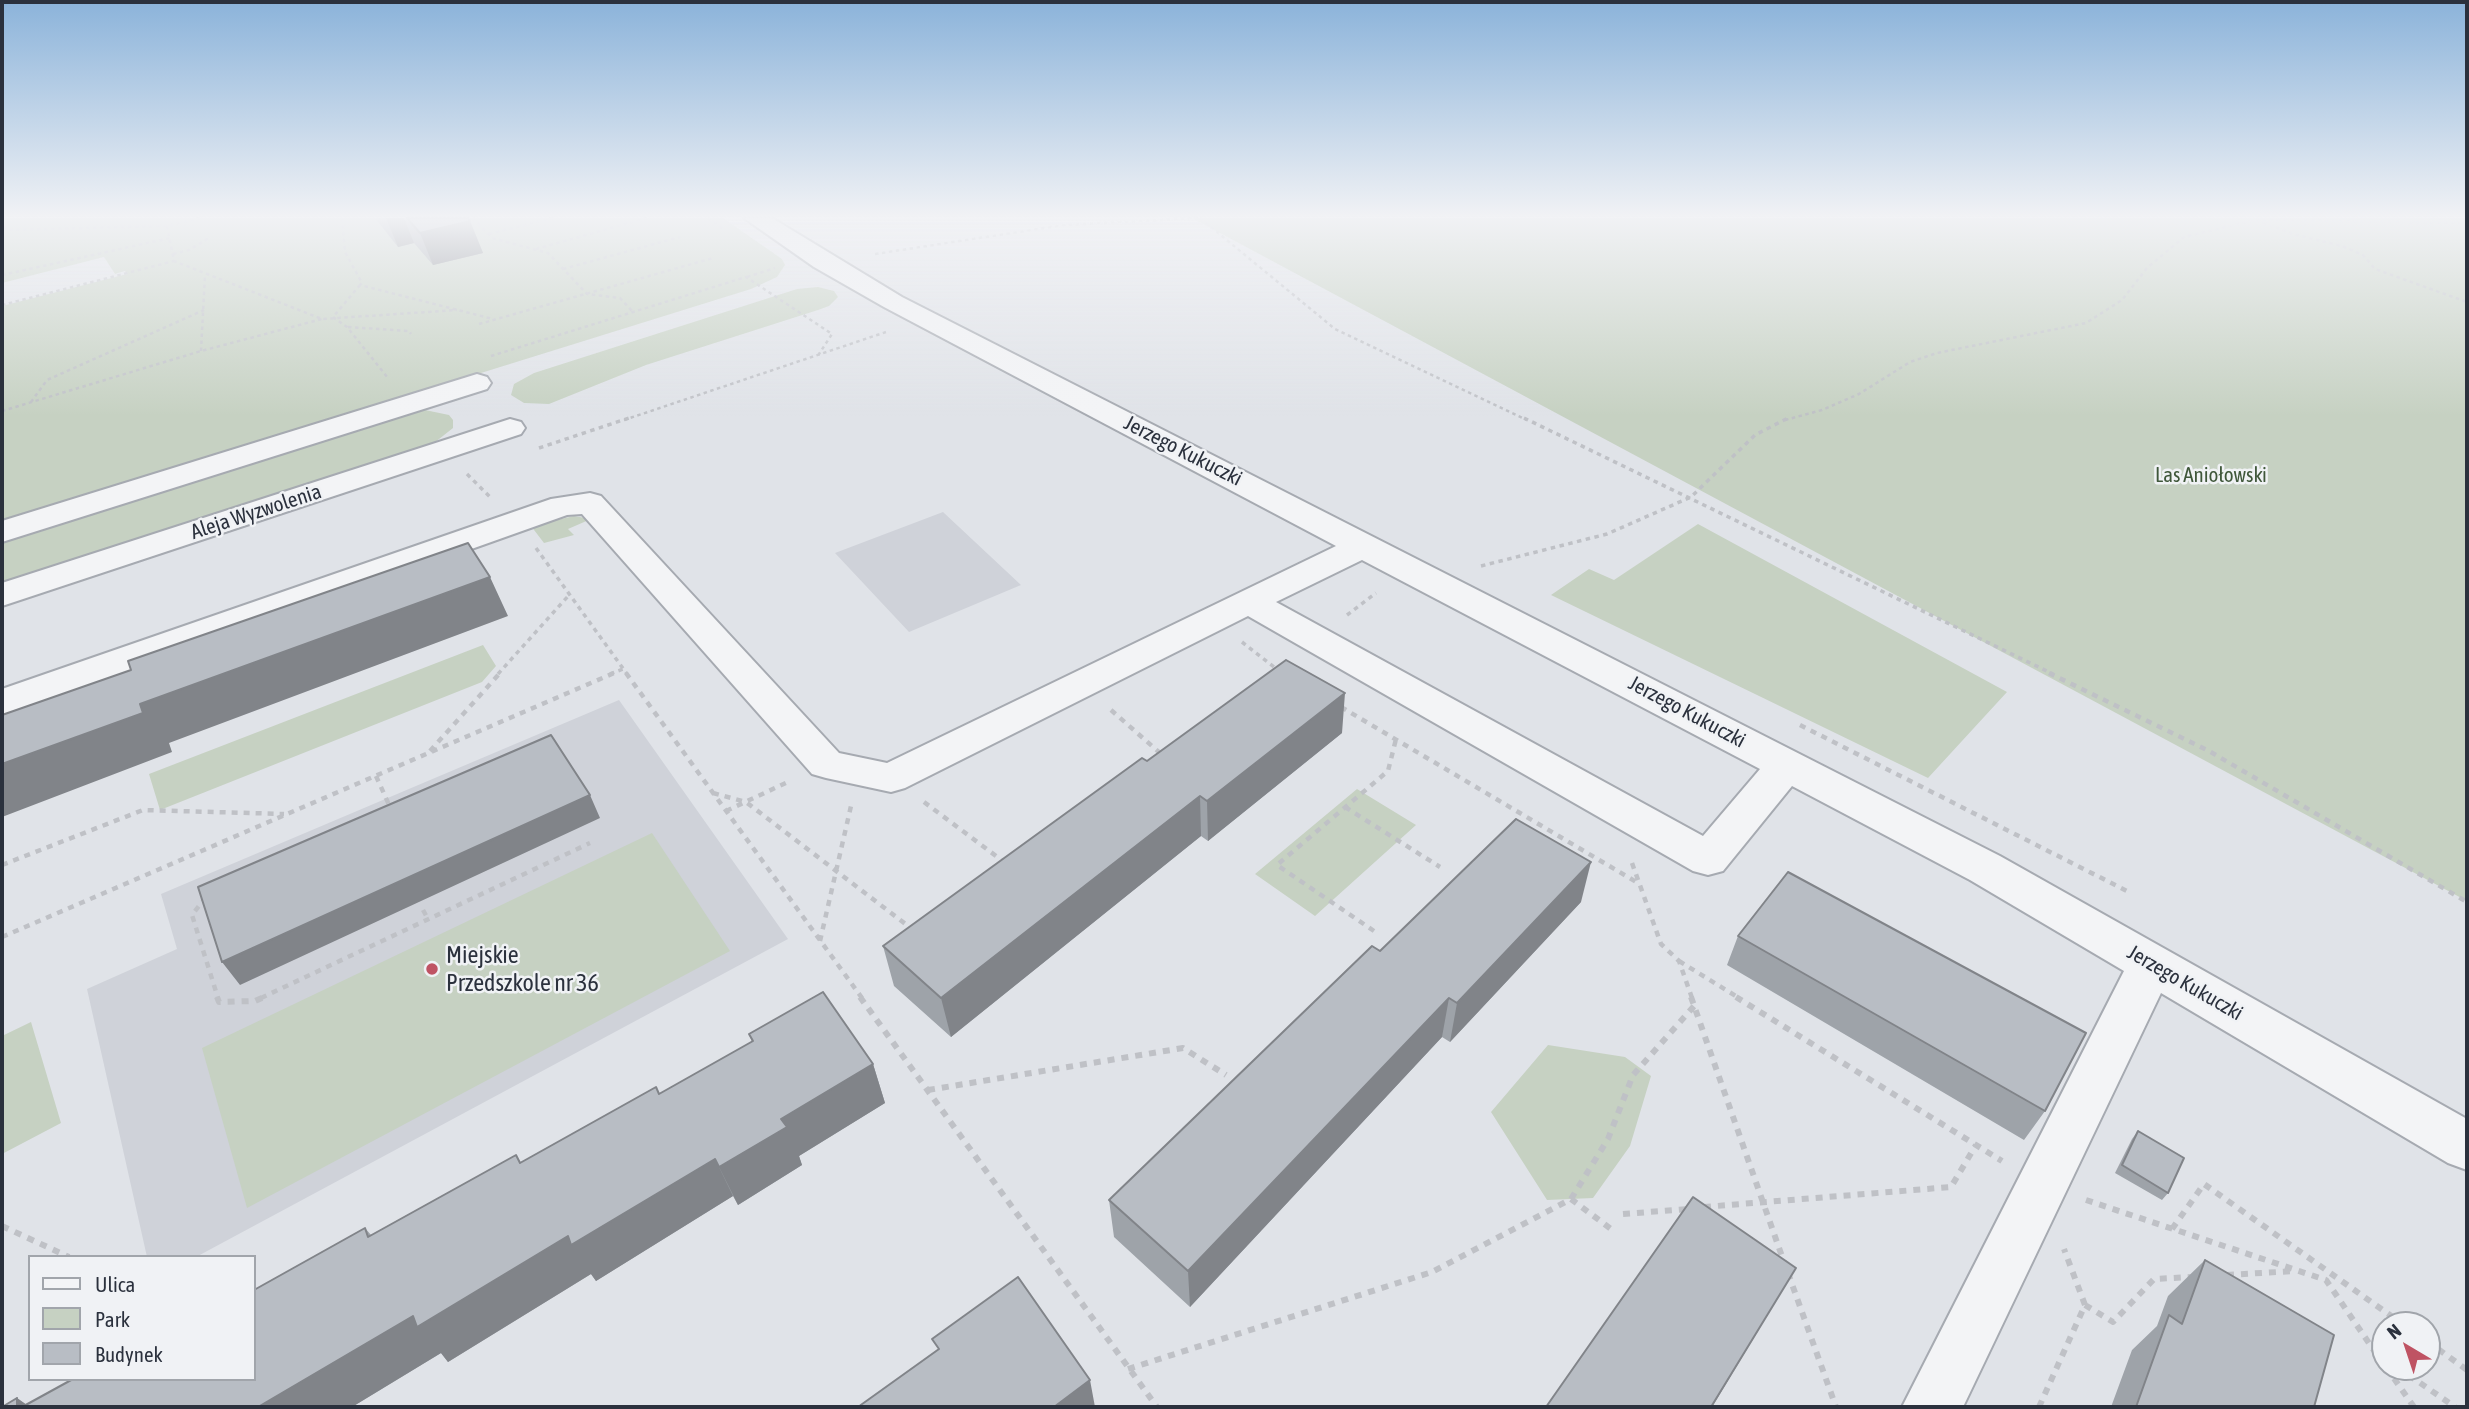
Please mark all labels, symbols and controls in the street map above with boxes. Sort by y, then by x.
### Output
street label: Jerzego Kukuczki [1120,410,1246,492]
park label: Las Aniołowski [2155,462,2267,488]
street label: Aleja Wyzwolenia [187,479,325,545]
street label: Jerzego Kukuczki [1624,671,1750,753]
street label: Jerzego Kukuczki [2123,940,2247,1026]
place label: Miejskie Przedszkole nr 36 [446,941,599,997]
marker: Miejskie Przedszkole nr 36 [424,961,440,977]
legend [28,1255,256,1381]
text: Ulica [95,1272,135,1296]
text: Park [95,1307,130,1331]
north arrow [2371,1311,2441,1381]
text: N [2383,1319,2405,1343]
text: Budynek [95,1342,163,1366]

